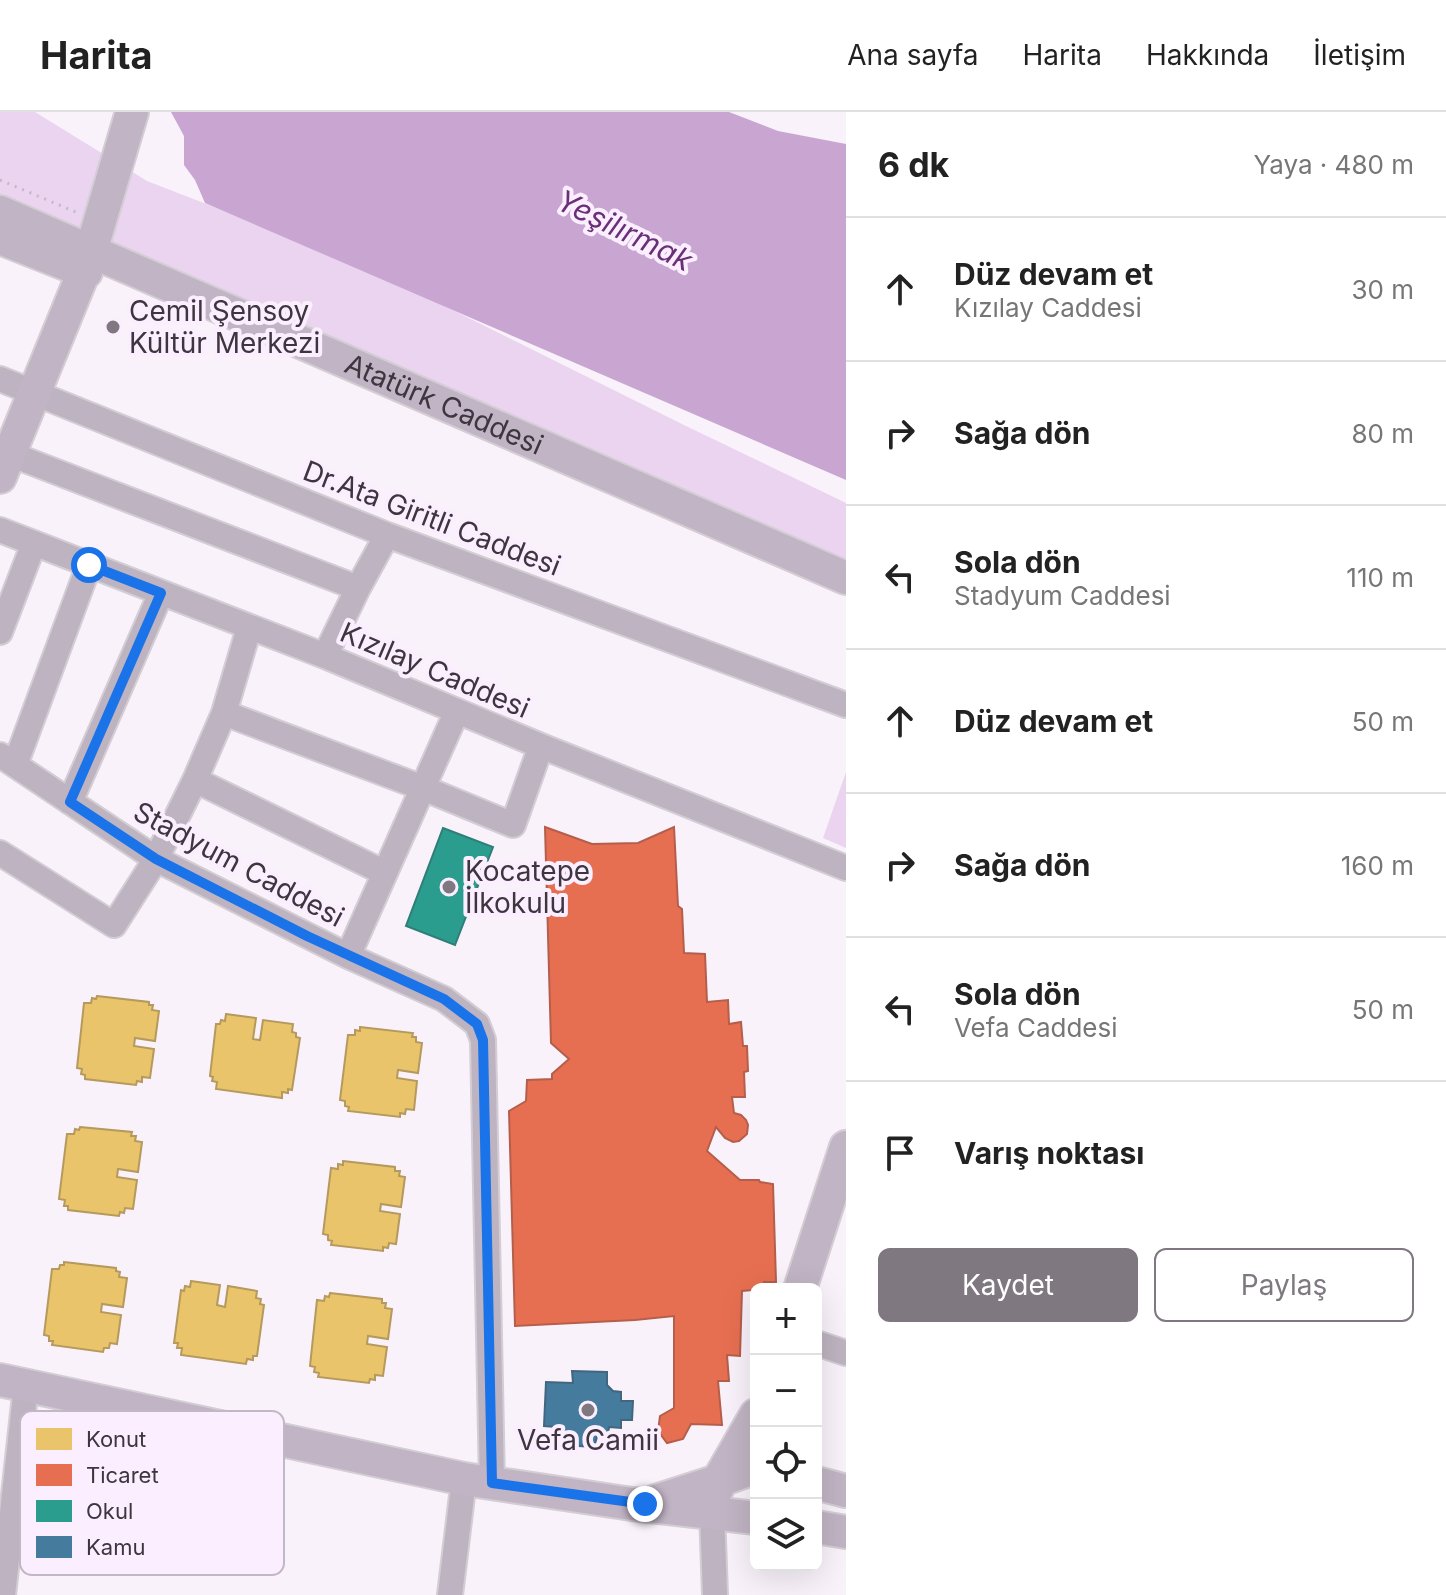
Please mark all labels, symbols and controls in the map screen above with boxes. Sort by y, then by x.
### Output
text: Harita [40,32,153,78]
text: Ana sayfa [847,38,979,72]
text: Harita [1023,38,1102,72]
text: Hakkında [1146,38,1269,72]
text: İletişim [1313,38,1406,72]
text: 6 dk [878,144,949,185]
text: Yaya · 480 m [1253,149,1414,180]
water label: Yeşilırmak [552,182,699,278]
text: Düz devam et [954,256,1153,292]
icon: ahead [878,267,922,311]
text: 30 m [1351,274,1414,305]
text: Kızılay Caddesi [954,292,1142,323]
place label: Cemil Şensoy Kültür Merkezi [129,294,320,360]
marker: Cemil Şensoy Kültür Merkezi [104,318,122,336]
street label: Atatürk Caddesi [340,346,548,462]
icon: right [878,411,922,455]
text: Sağa dön [954,415,1091,451]
text: 80 m [1351,418,1414,449]
street label: Dr.Ata Giritli Caddesi [298,453,566,583]
text: Sola dön [954,544,1081,580]
route start [71,547,107,583]
icon: left [878,555,922,599]
text: 110 m [1346,562,1414,593]
text: Stadyum Caddesi [954,580,1171,611]
street label: Kızılay Caddesi [335,615,535,725]
icon: ahead [878,699,922,743]
text: Düz devam et [954,703,1153,739]
text: 50 m [1352,706,1414,737]
street label: Stadyum Caddesi [128,794,350,934]
icon: right [878,843,922,887]
text: Sağa dön [954,847,1091,883]
text: 160 m [1341,850,1414,881]
place label: Kocatepe İlkokulu [465,854,590,920]
marker: Kocatepe İlkokulu [440,878,458,896]
text: Sola dön [954,976,1081,1012]
icon: left [878,987,922,1031]
text: 50 m [1352,994,1414,1025]
text: Vefa Caddesi [954,1012,1118,1043]
icon: arrive [878,1131,922,1175]
text: Varış noktası [954,1135,1144,1171]
button: Kaydet [878,1248,1138,1322]
button: Paylaş [1154,1248,1414,1322]
map controls [750,1283,822,1571]
button: + [750,1283,822,1355]
button: − [750,1355,822,1427]
marker: Vefa Camii [579,1401,597,1419]
legend [20,1411,284,1575]
place label: Vefa Camii [517,1423,659,1457]
text: Konut [86,1426,146,1452]
button: locate [750,1427,822,1499]
text: Ticaret [86,1462,159,1488]
route end [627,1486,663,1522]
text: Okul [86,1498,133,1524]
button: layers [750,1499,822,1571]
text: Kamu [86,1534,145,1560]

